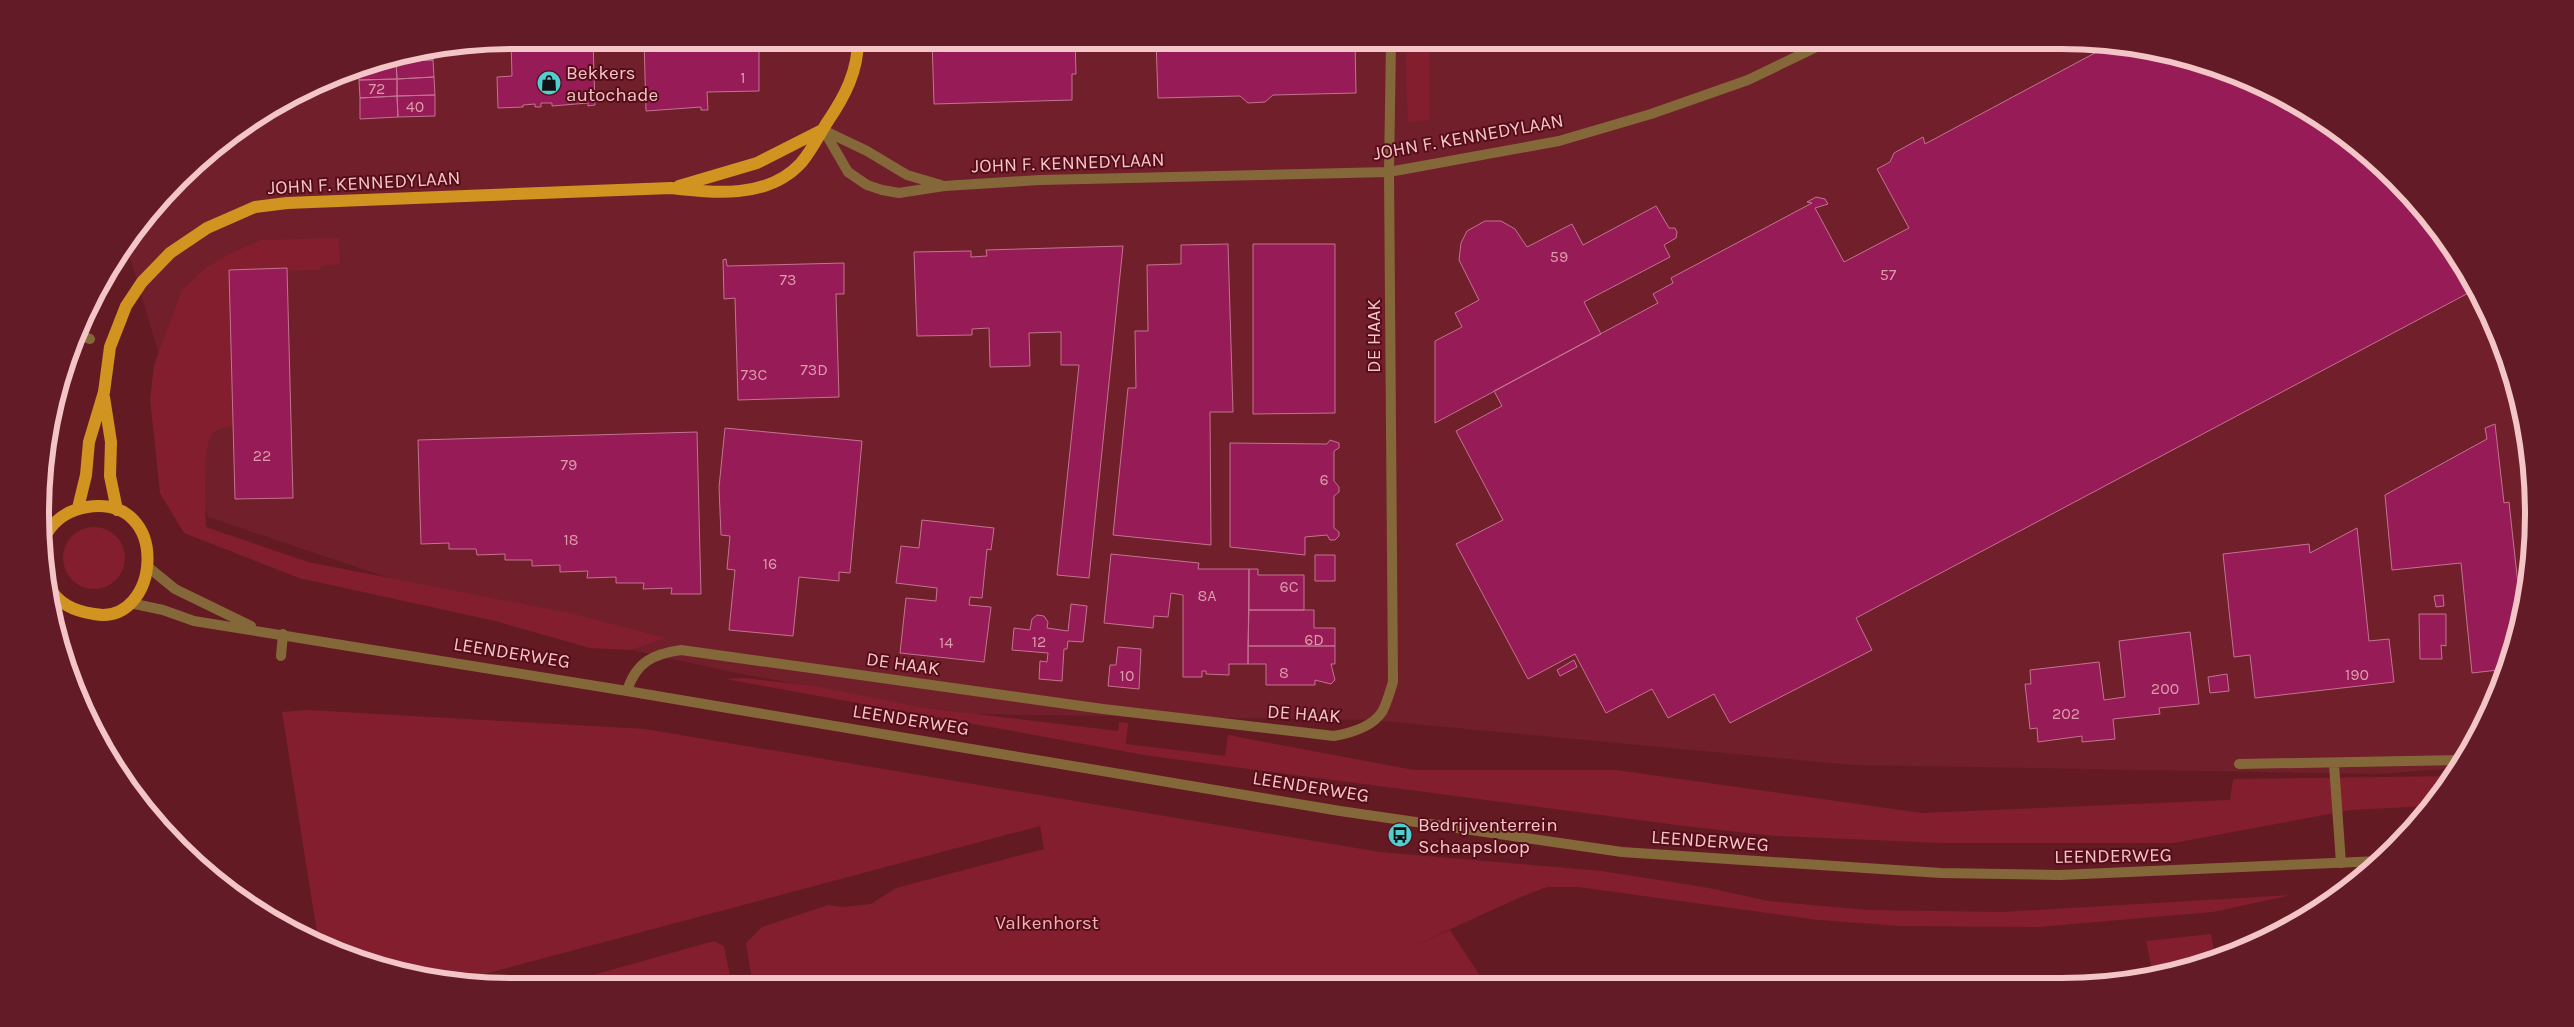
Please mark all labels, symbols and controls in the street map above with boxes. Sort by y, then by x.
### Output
place label: Bekkers autochade [566,62,658,106]
house number: 1 [740,68,746,87]
shop icon: Bekkers autochade [536,70,562,96]
house number: 72 [369,79,385,98]
house number: 40 [406,97,424,116]
street label: JOHN F. KENNEDYLAAN [1371,109,1565,165]
street label: JOHN F. KENNEDYLAAN [971,149,1165,177]
street label: JOHN F. KENNEDYLAAN [267,167,461,199]
house number: 59 [1550,247,1568,266]
house number: 57 [1880,265,1897,284]
house number: 73 [780,270,796,289]
street label: DE HAAK [1363,299,1385,373]
house number: 73D [800,360,828,379]
house number: 73C [741,365,768,384]
house number: 22 [253,446,271,465]
house number: 79 [561,455,577,474]
house number: 6 [1319,470,1329,489]
house number: 18 [563,530,579,549]
house number: 16 [763,554,777,573]
house number: 6C [1280,577,1299,596]
house number: 8A [1197,586,1217,605]
house number: 6D [1304,630,1324,649]
house number: 12 [1032,632,1046,651]
street label: LEENDERWEG [452,633,572,673]
house number: 14 [939,633,953,652]
street label: DE HAAK [865,648,941,680]
house number: 8 [1279,663,1289,682]
house number: 190 [2345,665,2369,684]
house number: 10 [1120,666,1134,685]
house number: 200 [2151,679,2179,698]
street label: LEENDERWEG [851,700,971,740]
street label: DE HAAK [1266,700,1342,728]
house number: 202 [2052,704,2080,723]
street label: LEENDERWEG [1251,767,1371,807]
place label: Bedrijventerrein Schaapsloop [1418,814,1558,858]
bus stop icon: Bedrijventerrein Schaapsloop [1387,822,1413,848]
street label: LEENDERWEG [1650,826,1770,856]
street label: LEENDERWEG [2054,844,2172,868]
park label: Valkenhorst [995,912,1099,934]

